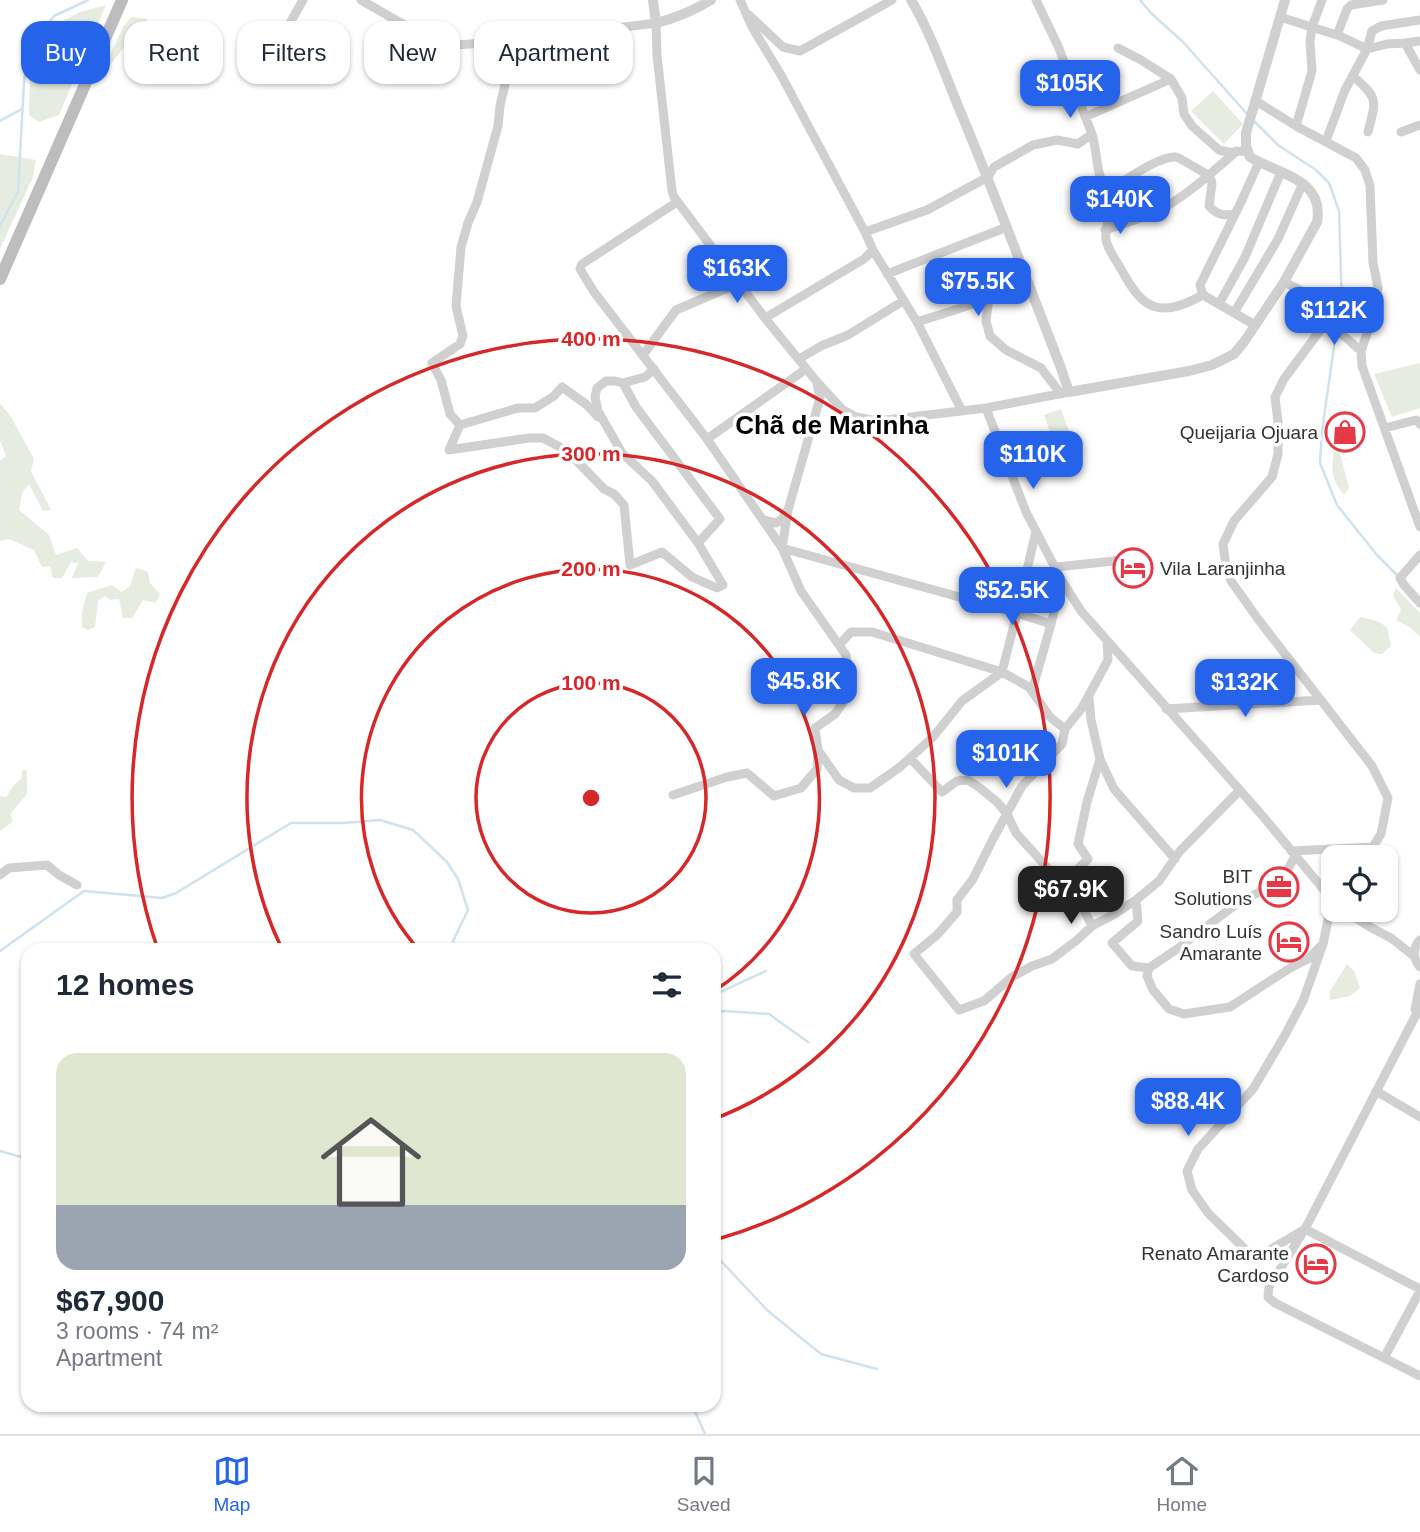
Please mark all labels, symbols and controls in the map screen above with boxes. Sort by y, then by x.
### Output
chip: Buy [21,21,110,84]
chip: Rent [124,21,223,84]
chip: Filters [237,21,350,84]
chip: New [364,21,460,84]
chip: Apartment [474,21,633,84]
pin: $105K [1021,60,1119,120]
text: $105K [1036,70,1104,96]
pin: $140K [1071,176,1169,236]
text: $140K [1086,186,1154,212]
pin: $163K [688,246,786,305]
text: $163K [703,255,771,281]
pin: $75.5K [921,258,1035,318]
text: $75.5K [941,268,1015,294]
pin: $112K [1285,288,1383,347]
text: $112K [1301,297,1367,323]
text: 400 m [561,327,621,350]
district label: Chã de Marinha [735,410,929,440]
shop icon: Queijaria Ojuara [1324,411,1366,453]
place label: Queijaria Ojuara [1180,422,1318,443]
pin: $110K [984,432,1082,491]
text: $110K [1000,441,1066,467]
text: 300 m [561,442,621,465]
hotel icon: Vila Laranjinha [1112,547,1154,589]
text: 200 m [561,557,621,580]
place label: Vila Laranjinha [1160,558,1286,579]
pin: $52.5K [955,568,1069,627]
text: $52.5K [975,577,1049,603]
pin: $45.8K [747,658,861,718]
pin: $132K [1196,660,1294,719]
text: $45.8K [767,668,841,694]
text: $132K [1211,669,1279,695]
text: 100 m [561,671,621,694]
pin: $101K [957,730,1055,790]
text: $101K [972,740,1040,766]
centre of rings [579,786,603,810]
map controls [1321,845,1398,922]
button: locate [1321,845,1398,922]
pin: $67.9K [1014,866,1128,926]
place label: BIT Solutions [1174,866,1252,909]
office icon: BIT Solutions [1258,866,1300,908]
text: $67.9K [1034,876,1108,902]
place label: Sandro Luís Amarante [1160,921,1262,964]
hotel icon: Sandro Luís Amarante [1268,921,1310,963]
icon: filters [648,966,686,1004]
text: 12 homes [56,968,194,1001]
pin: $88.4K [1131,1078,1245,1138]
text: $88.4K [1151,1088,1225,1114]
icon: home [308,1099,434,1225]
place label: Renato Amarante Cardoso [1141,1243,1289,1286]
hotel icon: Renato Amarante Cardoso [1295,1243,1337,1285]
text: $67,900 [56,1284,164,1317]
text: 3 rooms · 74 m² [56,1318,218,1344]
text: Apartment [56,1345,162,1371]
tab: Map [213,1452,251,1516]
tab: Saved [677,1452,731,1516]
tab: Home [1156,1452,1207,1516]

